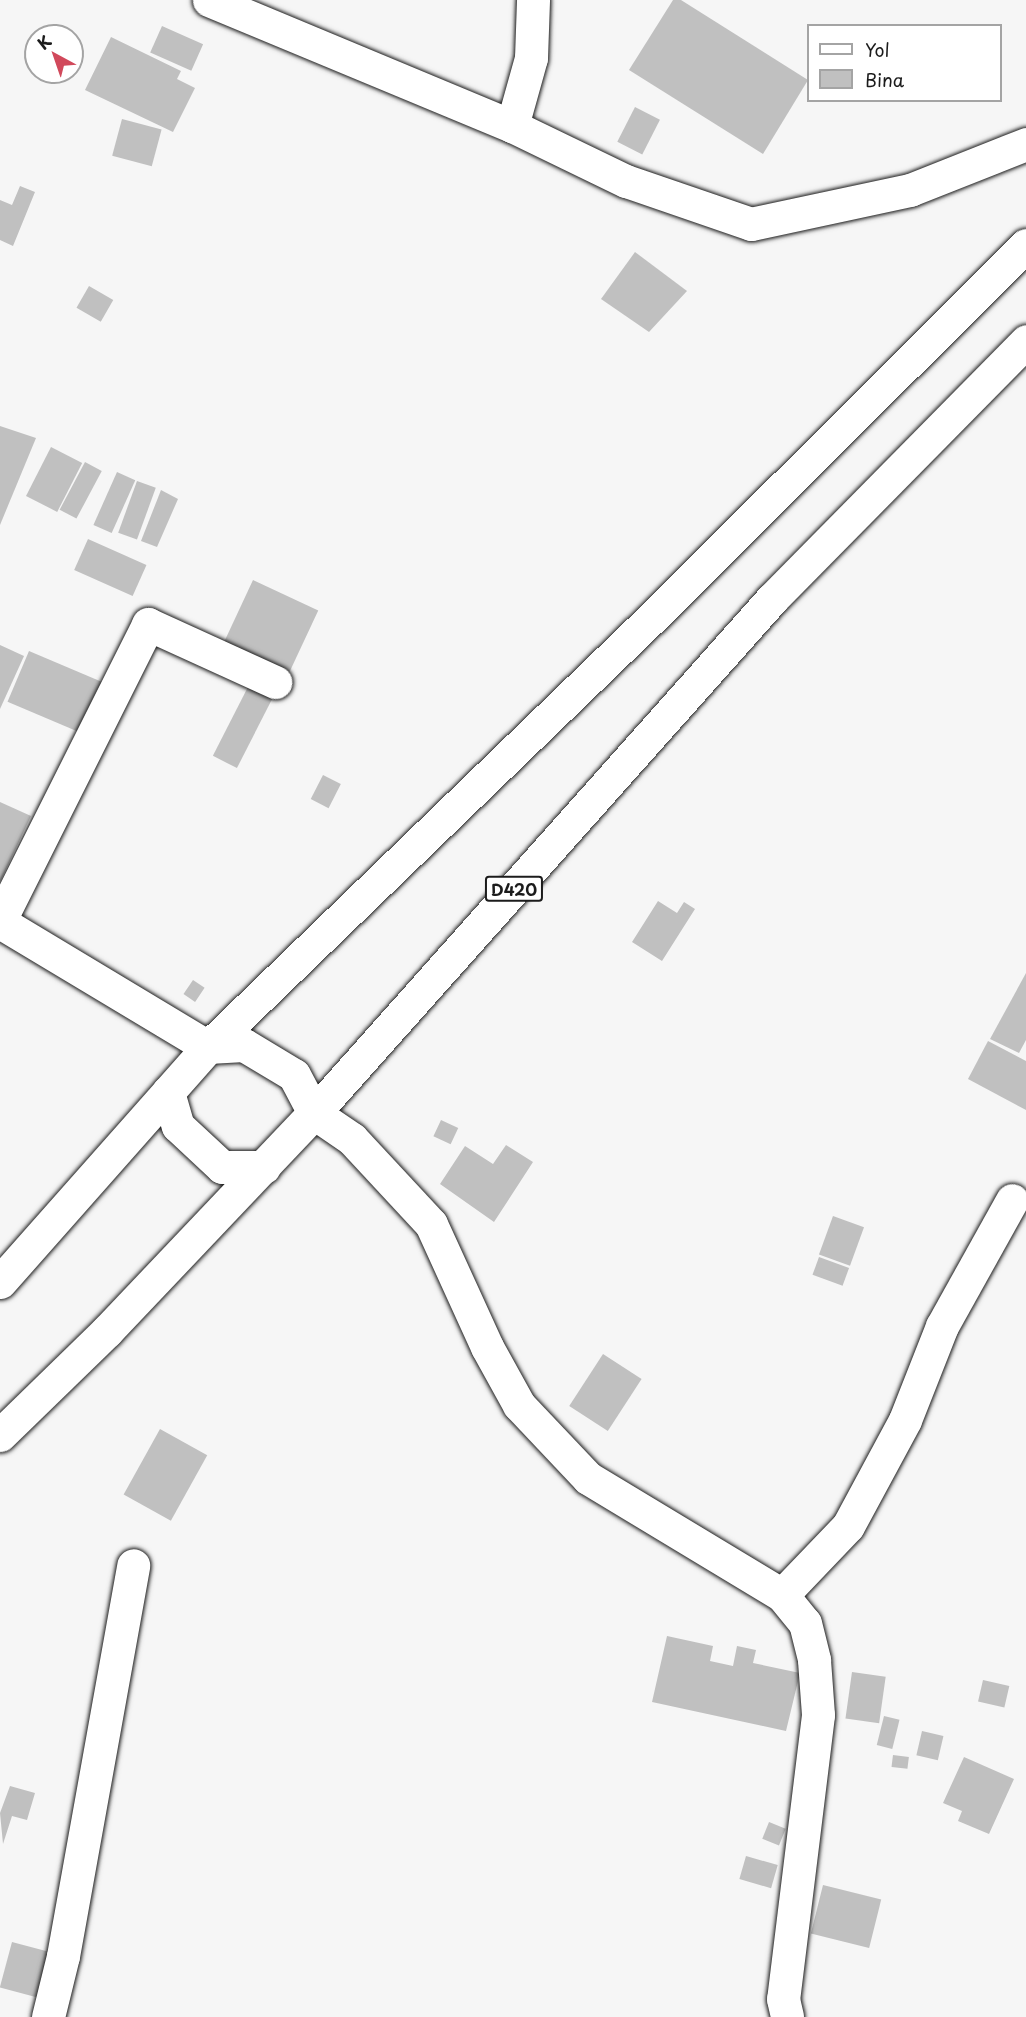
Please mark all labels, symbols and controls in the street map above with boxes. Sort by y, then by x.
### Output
north arrow [24,24,84,84]
legend [807,24,1002,102]
text: K [32,29,56,55]
text: Yol [865,36,890,63]
text: Bina [865,66,904,93]
road number: D420 [484,876,544,902]

